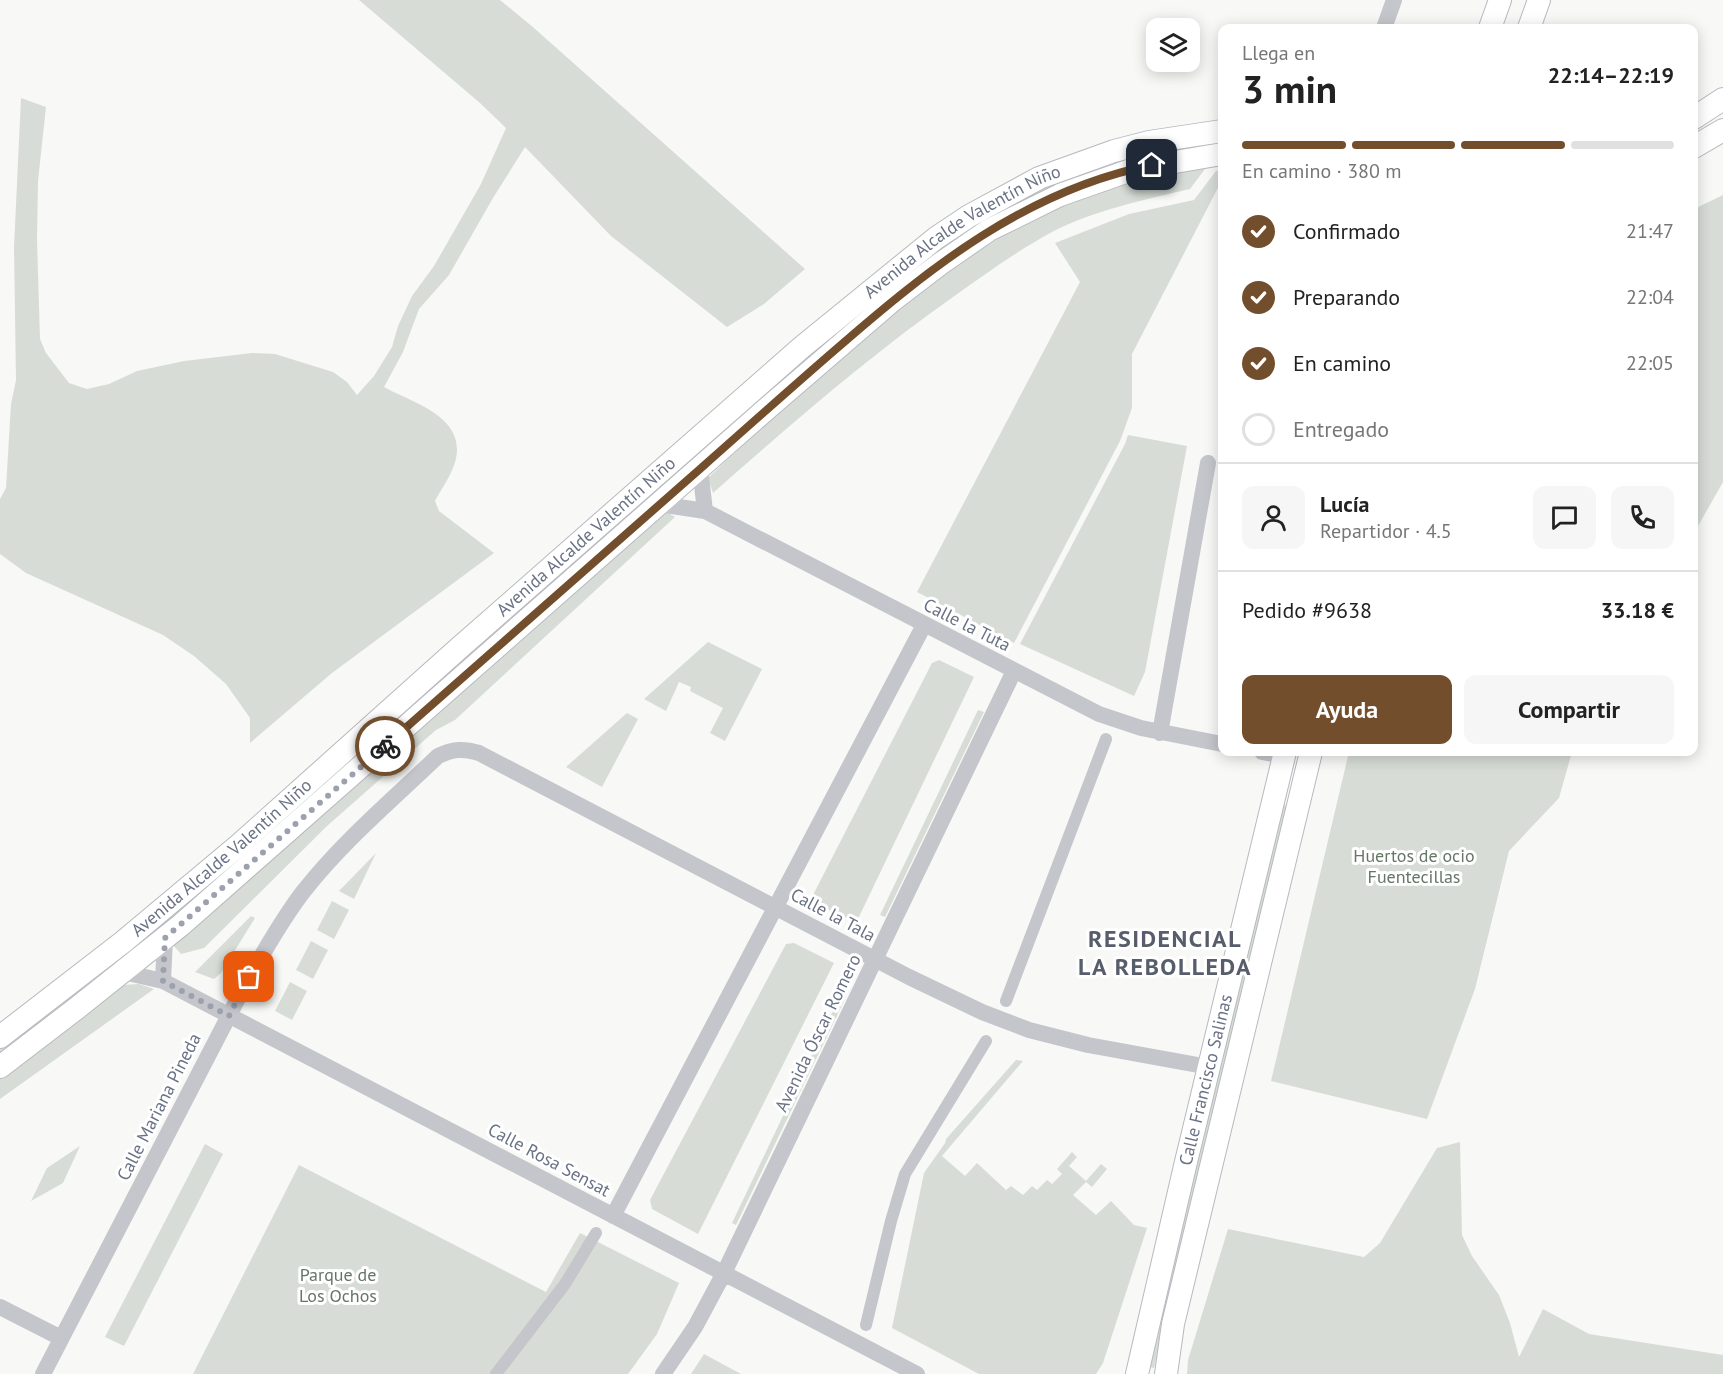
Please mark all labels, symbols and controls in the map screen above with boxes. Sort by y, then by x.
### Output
map controls [1146,18,1200,72]
button: layers [1146,18,1200,72]
text: Llega en [1242,40,1315,66]
text: 22:14–22:19 [1548,61,1674,89]
text: 3 min [1242,63,1337,114]
pin [1126,139,1177,190]
icon: home [1135,148,1168,181]
text: En camino · 380 m [1242,158,1402,184]
street label: Avenida Alcalde Valentín Niño [859,159,1064,303]
icon: check [1242,215,1275,248]
text: Confirmado [1293,217,1400,245]
text: 21:47 [1626,218,1674,244]
icon: check [1242,281,1275,314]
text: Preparando [1293,283,1400,311]
text: 22:04 [1626,284,1674,310]
icon: check [1242,347,1275,380]
text: En camino [1293,349,1391,377]
text: 22:05 [1626,350,1674,376]
text: Entregado [1293,415,1389,443]
street label: Avenida Alcalde Valentín Niño [491,451,680,621]
button: person [1242,486,1305,549]
button: chat [1533,486,1596,549]
button: phone [1611,486,1674,549]
text: Lucía [1320,490,1370,518]
text: Repartidor · 4.5 [1320,518,1452,544]
street label: Calle la Tuta [920,593,1015,656]
text: Pedido #9638 [1242,596,1372,624]
text: 33.18 € [1601,596,1674,624]
button: Ayuda [1242,675,1452,744]
button: Compartir [1464,675,1674,744]
courier [355,716,415,776]
icon: bike [369,730,402,763]
street label: Avenida Alcalde Valentín Niño [126,773,316,941]
park label: Huertos de ocio Fuentecillas [1353,844,1475,888]
street label: Calle la Tala [787,883,880,947]
district label: RESIDENCIAL LA REBOLLEDA [1078,923,1252,982]
street label: Avenida Óscar Romero [769,950,866,1115]
pin [223,951,274,1002]
icon: bag [232,960,265,993]
street label: Calle Francisco Salinas [1174,992,1237,1168]
street label: Calle Mariana Pineda [111,1029,206,1184]
street label: Calle Rosa Sensat [484,1118,614,1201]
park label: Parque de Los Ochos [299,1263,377,1307]

